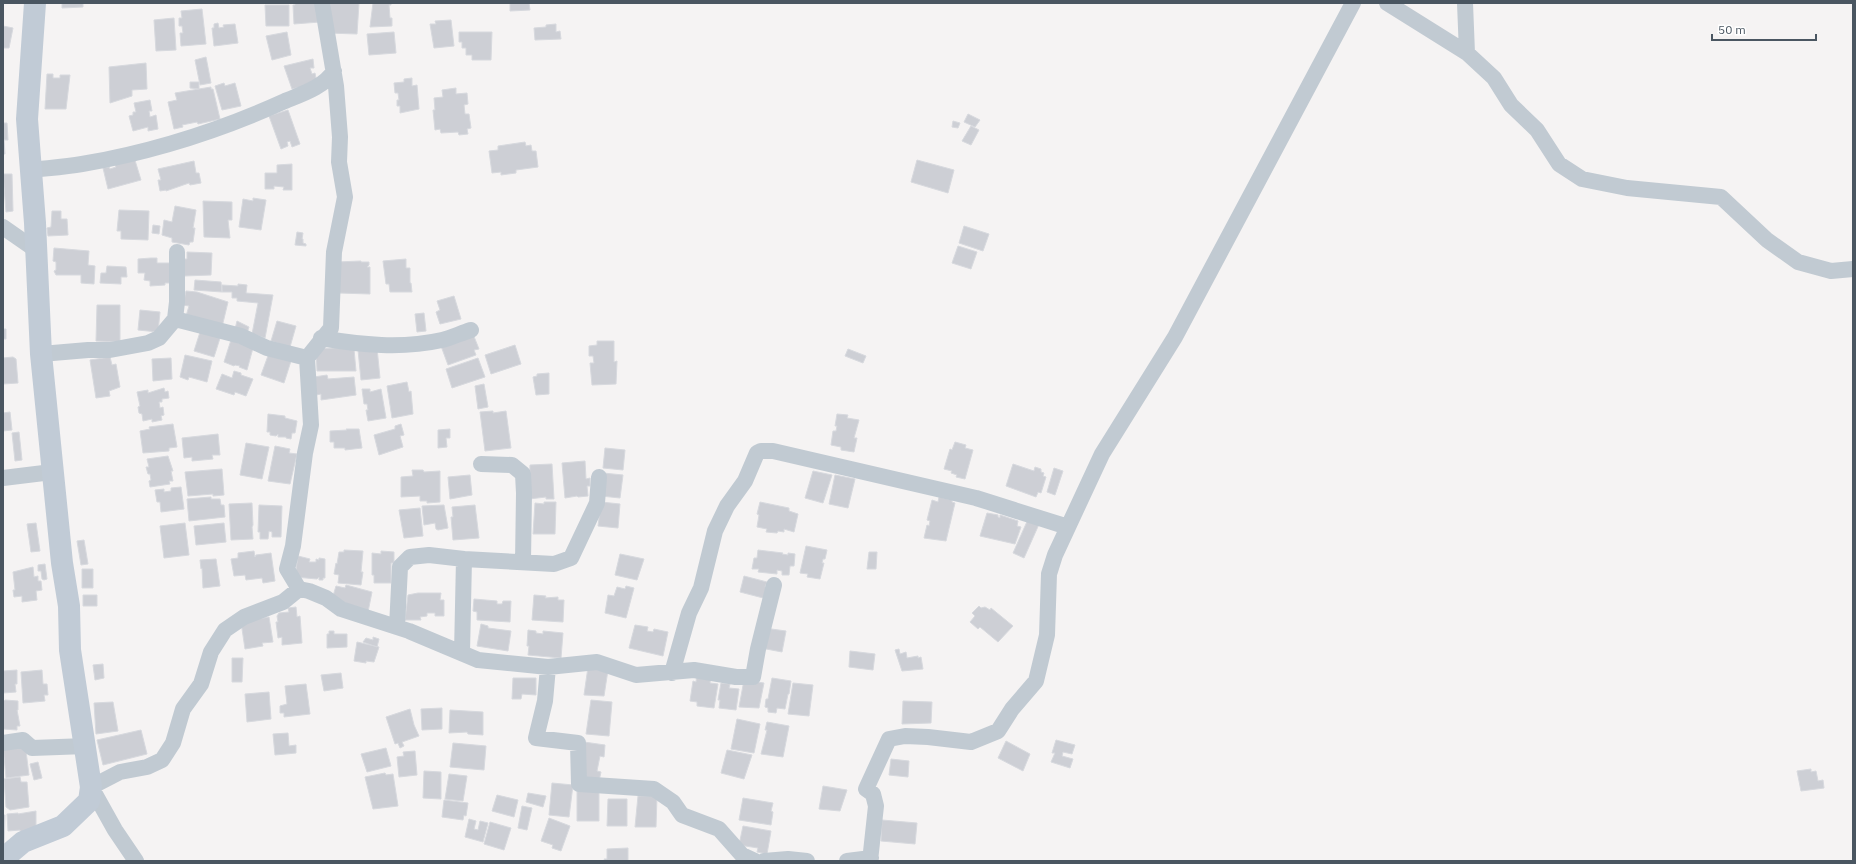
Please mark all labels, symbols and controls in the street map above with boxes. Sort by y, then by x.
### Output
scale bar [1712,16,1816,42]
text: 50 m [1718,22,1746,37]

